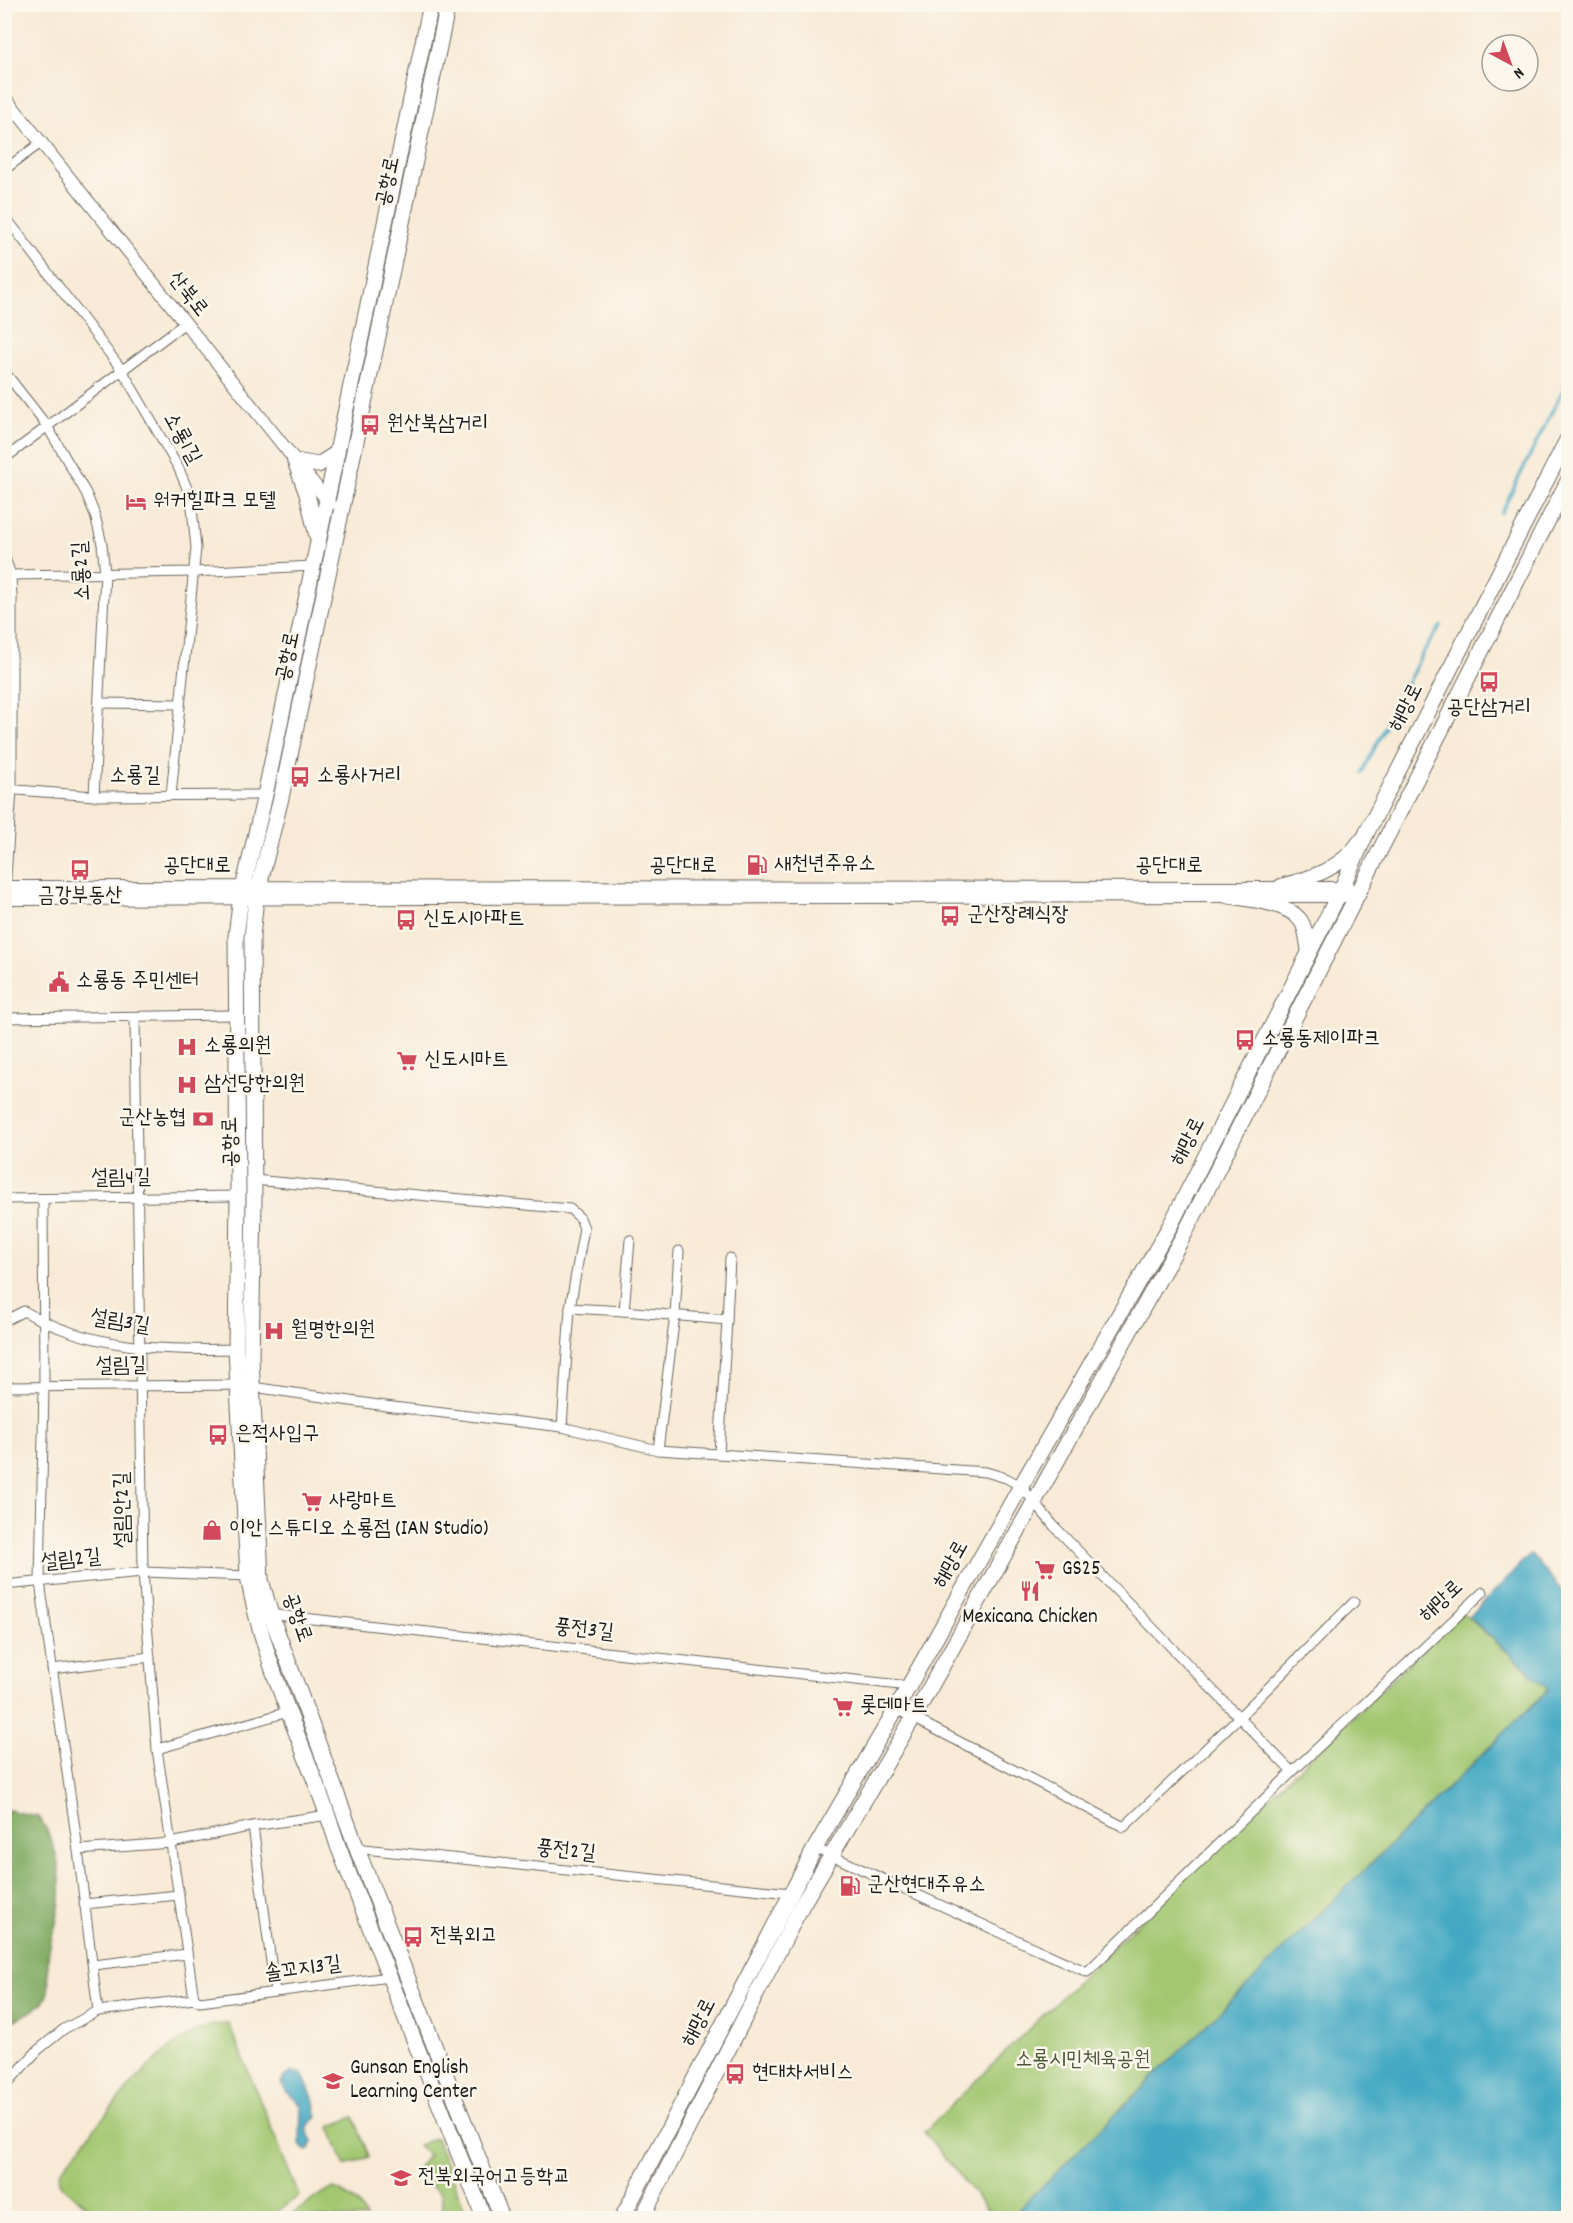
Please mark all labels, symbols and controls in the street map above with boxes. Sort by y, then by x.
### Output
north arrow [1480,33,1540,93]
text: N [1508,61,1529,84]
street label: 공항로 [369,154,409,210]
street label: 산북로 [160,266,214,324]
street label: 소룡1길 [154,408,208,471]
place label: 원산북삼거리 [387,410,488,440]
bus stop icon: 원산북삼거리 [358,413,382,437]
place label: 워커힐파크 모텔 [153,487,276,517]
hotel icon: 워커힐파크 모텔 [124,490,148,514]
street label: 소룡2길 [66,540,100,602]
street label: 공항로 [269,629,309,685]
bus stop icon: 공단삼거리 [1477,670,1501,694]
street label: 해망로 [1382,679,1432,737]
place label: 공단삼거리 [1447,694,1531,724]
street label: 소룡길 [110,762,160,792]
place label: 소룡사거리 [317,762,402,792]
bus stop icon: 소룡사거리 [288,765,312,789]
place label: 새천년주유소 [774,850,875,880]
street label: 공단대로 [163,852,231,882]
street label: 공단대로 [649,852,717,882]
street label: 공단대로 [1135,852,1203,882]
fuel station icon: 새천년주유소 [745,853,769,877]
bus stop icon: 금강부동산 [68,858,92,882]
place label: 금강부동산 [38,882,122,912]
place label: 군산장례식장 [967,901,1068,931]
bus stop icon: 군산장례식장 [938,904,962,928]
place label: 신도시아파트 [423,905,524,935]
bus stop icon: 신도시아파트 [394,908,418,932]
place label: 소룡동 주민센터 [76,967,199,997]
public building icon: 소룡동 주민센터 [47,970,71,994]
place label: 소룡동제이파크 [1262,1025,1380,1055]
bus stop icon: 소룡동제이파크 [1233,1028,1257,1052]
place label: 소룡의원 [204,1032,272,1062]
hospital icon: 소룡의원 [175,1035,199,1059]
place label: 신도시마트 [424,1046,509,1076]
supermarket icon: 신도시마트 [395,1049,419,1073]
place label: 삼선당한의원 [204,1070,305,1100]
hospital icon: 삼선당한의원 [175,1073,199,1097]
place label: 군산농협 [118,1104,186,1134]
bank icon: 군산농협 [191,1107,215,1131]
street label: 해망로 [1164,1113,1214,1171]
street label: 공항로 [217,1116,247,1168]
street label: 설림4길 [91,1163,151,1195]
street label: 설림3길 [88,1303,152,1343]
place label: 월명한의원 [291,1316,376,1346]
hospital icon: 월명한의원 [262,1319,286,1343]
street label: 설림길 [95,1352,147,1382]
place label: 은적사입구 [235,1420,320,1450]
bus stop icon: 은적사입구 [206,1423,230,1447]
street label: 설림안2길 [108,1471,140,1549]
place label: 사랑마트 [329,1487,397,1517]
supermarket icon: 사랑마트 [300,1490,324,1514]
place label: 이안 스튜디오 소룡점 (IAN Studio) [229,1515,488,1545]
shop icon: 이안 스튜디오 소룡점 (IAN Studio) [200,1518,224,1542]
street label: 해망로 [927,1536,977,1594]
street label: 설림2길 [40,1543,102,1579]
place label: GS25 [1062,1555,1101,1585]
supermarket icon: GS25 [1033,1558,1057,1582]
street label: 해망로 [1413,1574,1471,1630]
restaurant icon: Mexicana Chicken [1018,1579,1042,1603]
street label: 공항로 [274,1589,318,1647]
place label: Mexicana Chicken [962,1603,1098,1633]
street label: 풍전3길 [553,1613,616,1649]
place label: 롯데마트 [860,1692,928,1722]
supermarket icon: 롯데마트 [831,1695,855,1719]
street label: 풍전2길 [535,1834,597,1870]
place label: 군산현대주유소 [867,1871,985,1901]
fuel station icon: 군산현대주유소 [838,1874,862,1898]
place label: 전북외고 [430,1922,498,1952]
bus stop icon: 전북외고 [401,1925,425,1949]
street label: 솔꼬지3길 [263,1950,343,1990]
street label: 해망로 [675,1994,725,2052]
park label: 소룡시민체육공원 [1015,2046,1151,2076]
place label: Gunsan English Learning Center [350,2054,477,2108]
place label: 현대차서비스 [752,2059,853,2089]
bus stop icon: 현대차서비스 [723,2062,747,2086]
school or university icon: Gunsan English Learning Center [321,2069,345,2093]
place label: 전북외국어고등학교 [418,2163,570,2193]
school or university icon: 전북외국어고등학교 [389,2166,413,2190]

